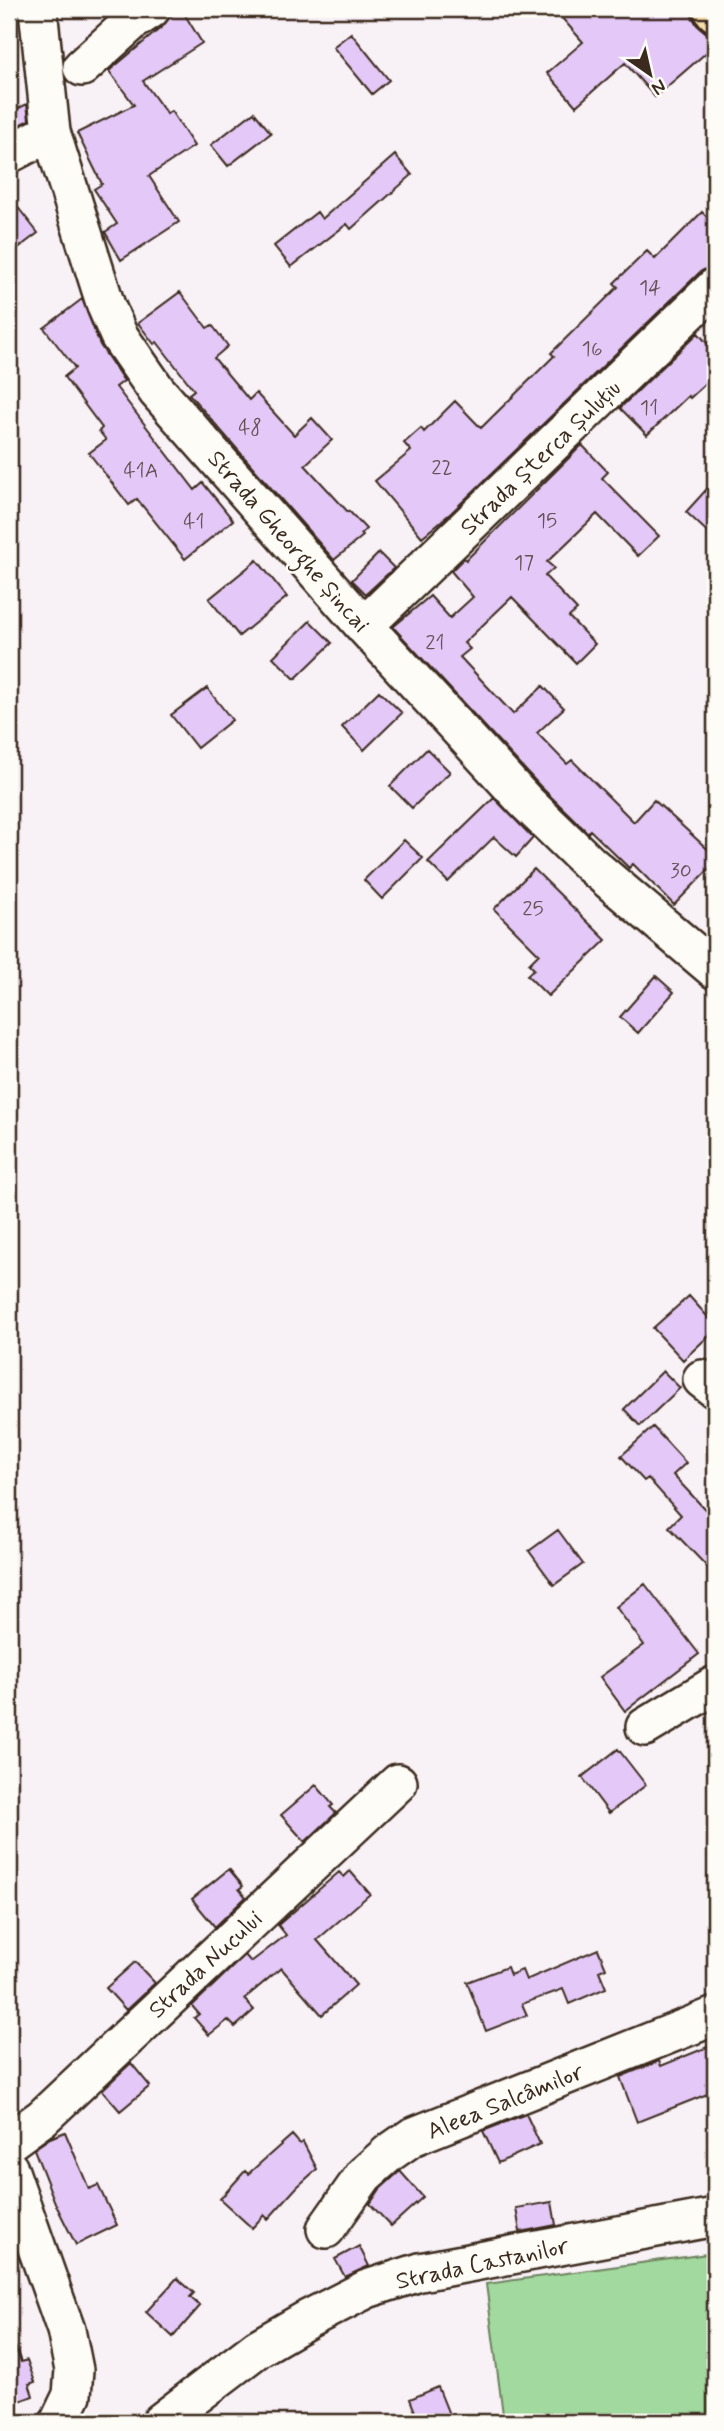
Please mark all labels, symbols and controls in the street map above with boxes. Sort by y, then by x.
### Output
north arrow [616,38,686,108]
text: N [646,73,671,101]
house number: 14 [639,274,661,302]
house number: 16 [582,335,603,363]
street label: Strada Șterca Șuluțiu [454,373,628,543]
house number: 11 [640,394,658,422]
house number: 48 [238,414,262,442]
street label: Strada Gheorghe Șincai [198,444,376,642]
house number: 22 [431,454,453,482]
house number: 41A [124,457,159,485]
house number: 15 [537,507,557,535]
house number: 41 [183,508,205,536]
house number: 17 [514,549,534,577]
house number: 21 [425,629,445,657]
house number: 30 [670,857,692,885]
house number: 25 [522,895,544,923]
street label: Strada Nucului [142,1904,270,2026]
street label: Aleea Salcâmilor [423,2057,589,2148]
street label: Strada Castanilor [393,2231,572,2298]

